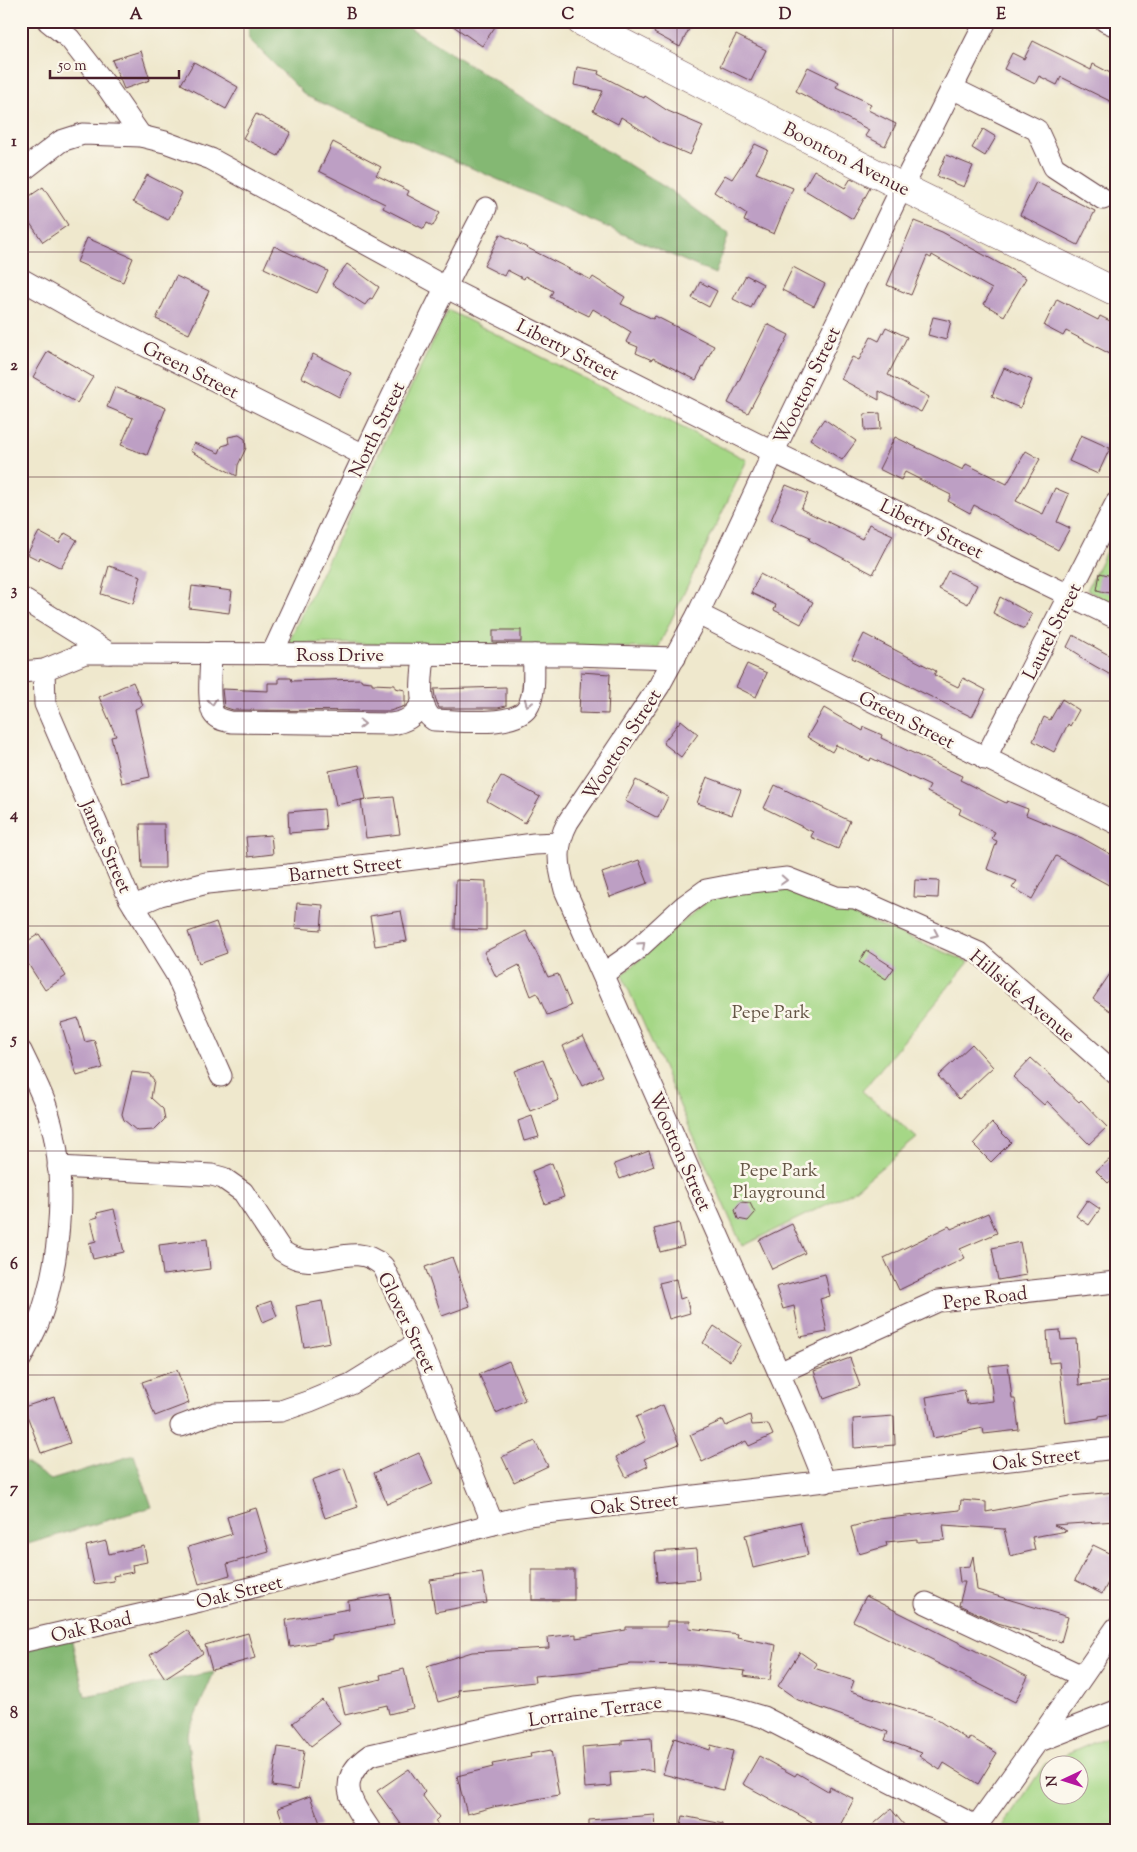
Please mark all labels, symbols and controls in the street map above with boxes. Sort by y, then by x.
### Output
text: A [130,4,143,27]
text: B [347,4,357,27]
text: C [562,4,575,27]
text: D [779,4,792,27]
text: E [996,4,1006,27]
scale bar [50,48,179,80]
text: 50 m [57,56,87,77]
street label: Boonton Avenue [778,117,914,204]
text: 1 [11,131,17,154]
street label: Liberty Street [511,314,623,389]
street label: Wootton Street [768,322,849,449]
street label: Green Street [137,335,243,407]
text: 2 [10,355,18,378]
street label: North Street [343,377,413,482]
street label: Liberty Street [875,494,988,567]
street label: Laurel Street [1017,579,1089,685]
text: 3 [11,580,18,603]
street label: Ross Drive [296,643,384,670]
street label: Wootton Street [577,684,669,806]
street label: Green Street [853,685,959,757]
one-way arrow [206,698,217,706]
one-way arrow [524,698,535,707]
one-way arrow [358,719,366,729]
street label: James Street [72,795,137,898]
text: 4 [9,804,18,827]
street label: Barnett Street [287,850,404,891]
one-way arrow [780,875,788,885]
one-way arrow [930,927,939,938]
one-way arrow [637,941,646,950]
street label: Hillside Avenue [963,945,1080,1049]
park label: Pepe Park [732,1000,811,1027]
text: 5 [9,1029,17,1052]
street label: Wootton Street [640,1088,717,1216]
park label: Pepe Park Playground [732,1158,826,1207]
text: 6 [10,1254,18,1277]
street label: Glover Street [370,1268,442,1378]
street label: Pepe Road [942,1281,1029,1318]
street label: Oak Street [991,1442,1082,1479]
text: 7 [10,1478,19,1501]
street label: Oak Street [589,1487,680,1524]
street label: Oak Street [193,1570,286,1617]
street label: Oak Road [49,1606,135,1651]
street label: Lorraine Terrace [527,1690,664,1735]
text: 8 [10,1703,18,1726]
north arrow [1040,1754,1090,1804]
text: N [1043,1774,1063,1787]

